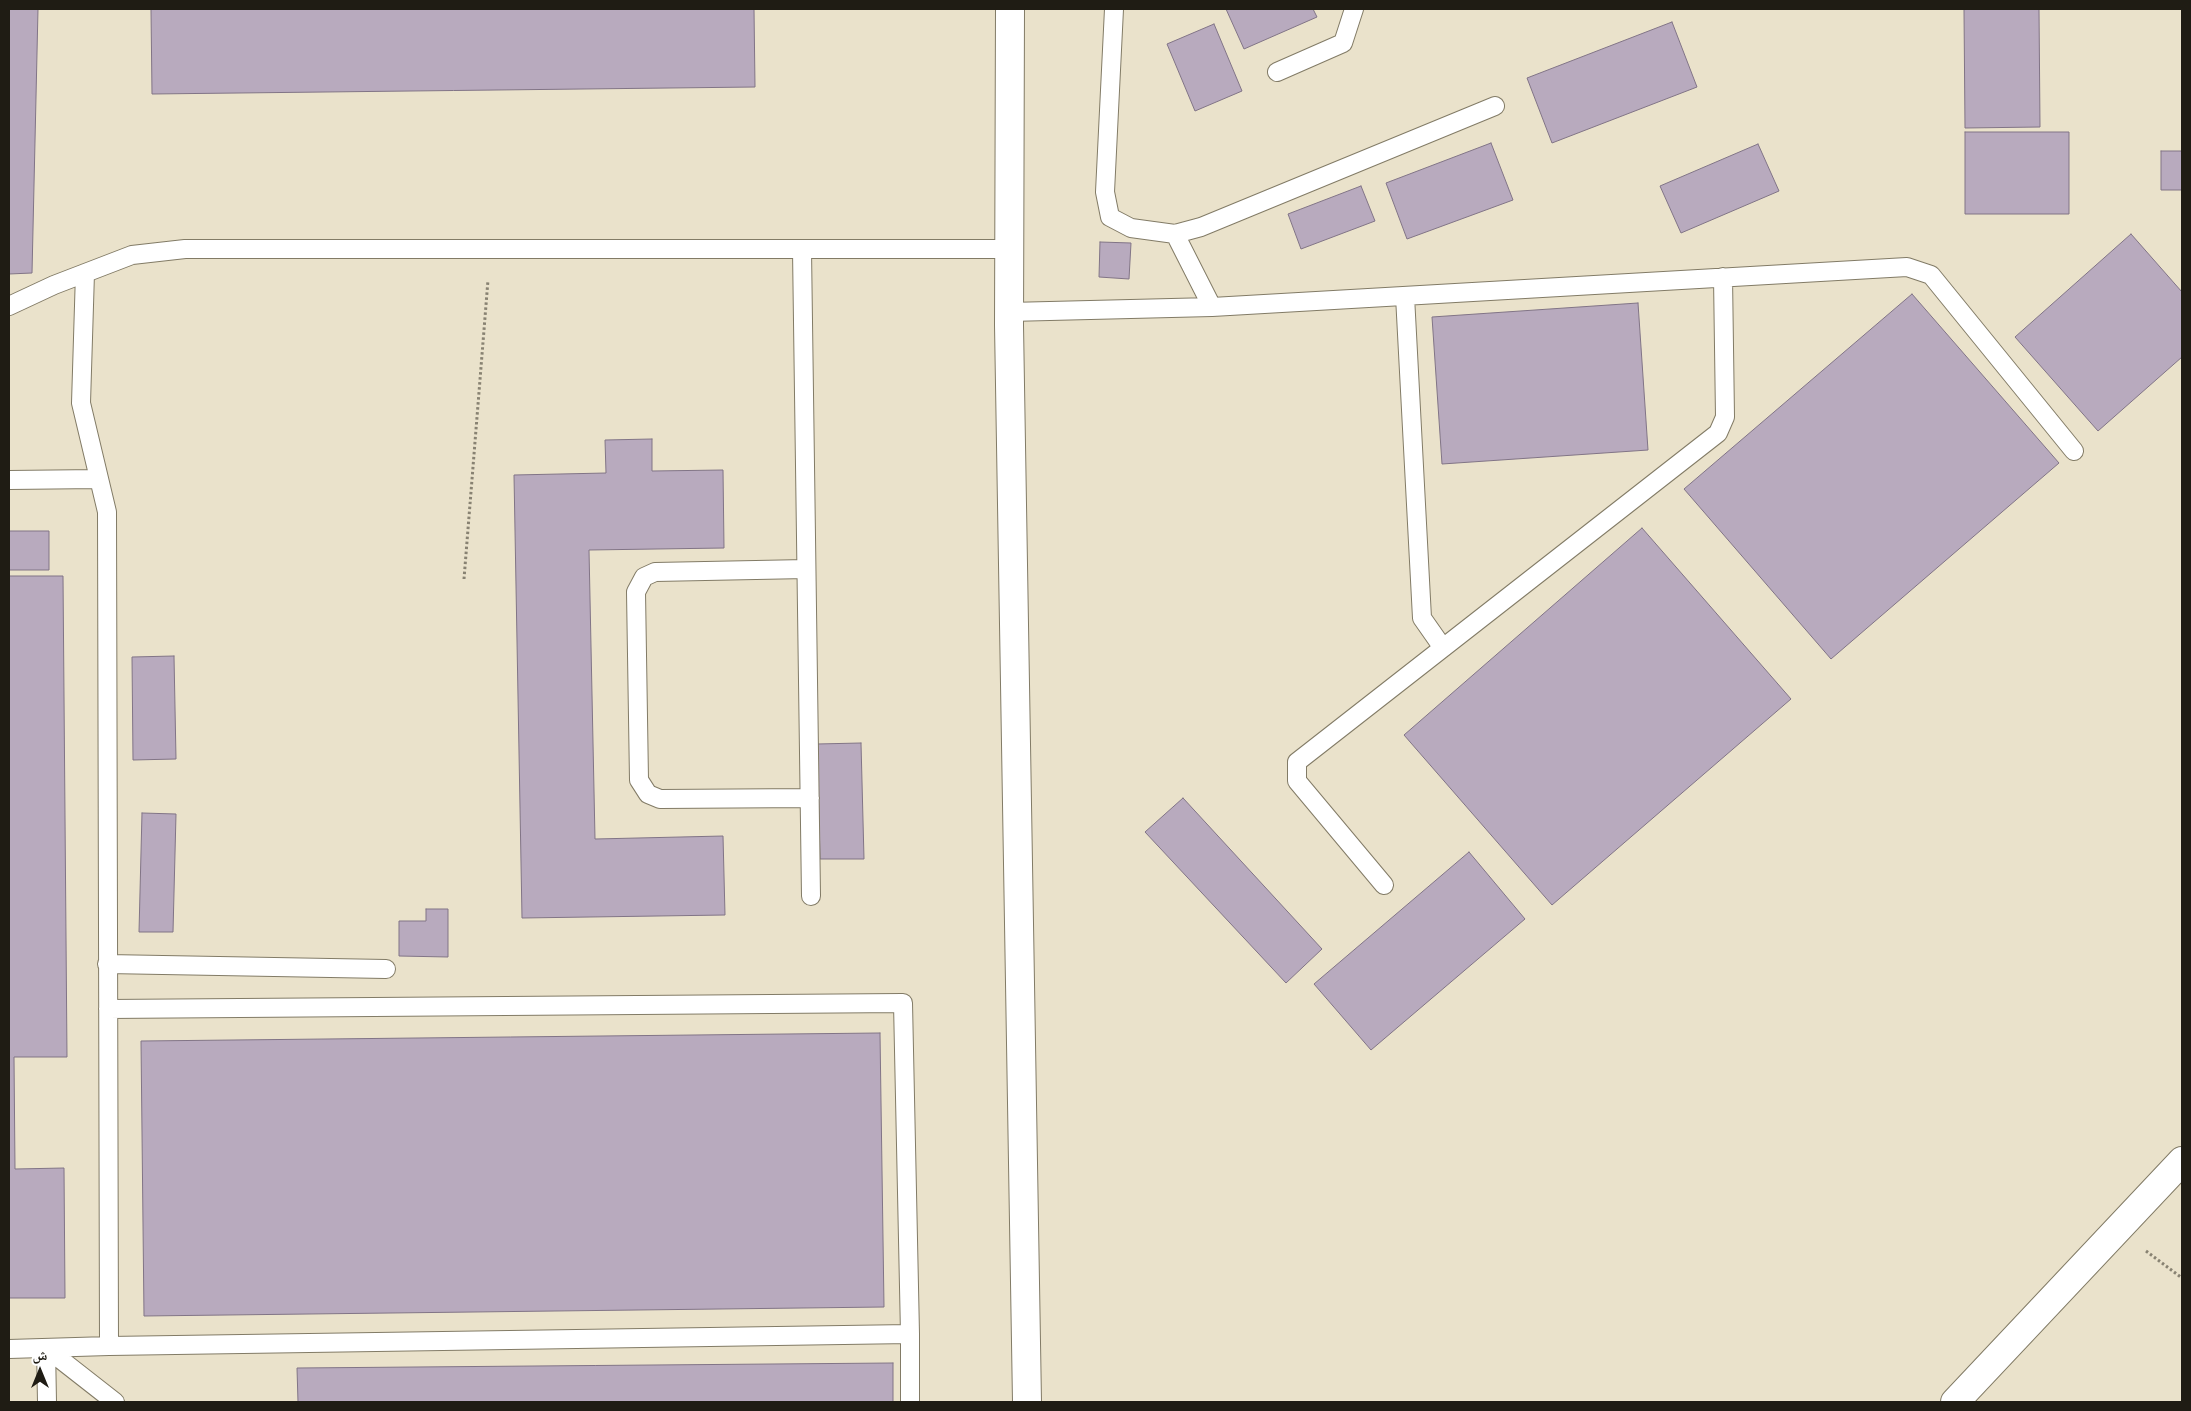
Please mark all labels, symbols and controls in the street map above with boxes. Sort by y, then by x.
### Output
north arrow [15,1346,65,1396]
text: ش [33,1348,47,1363]

